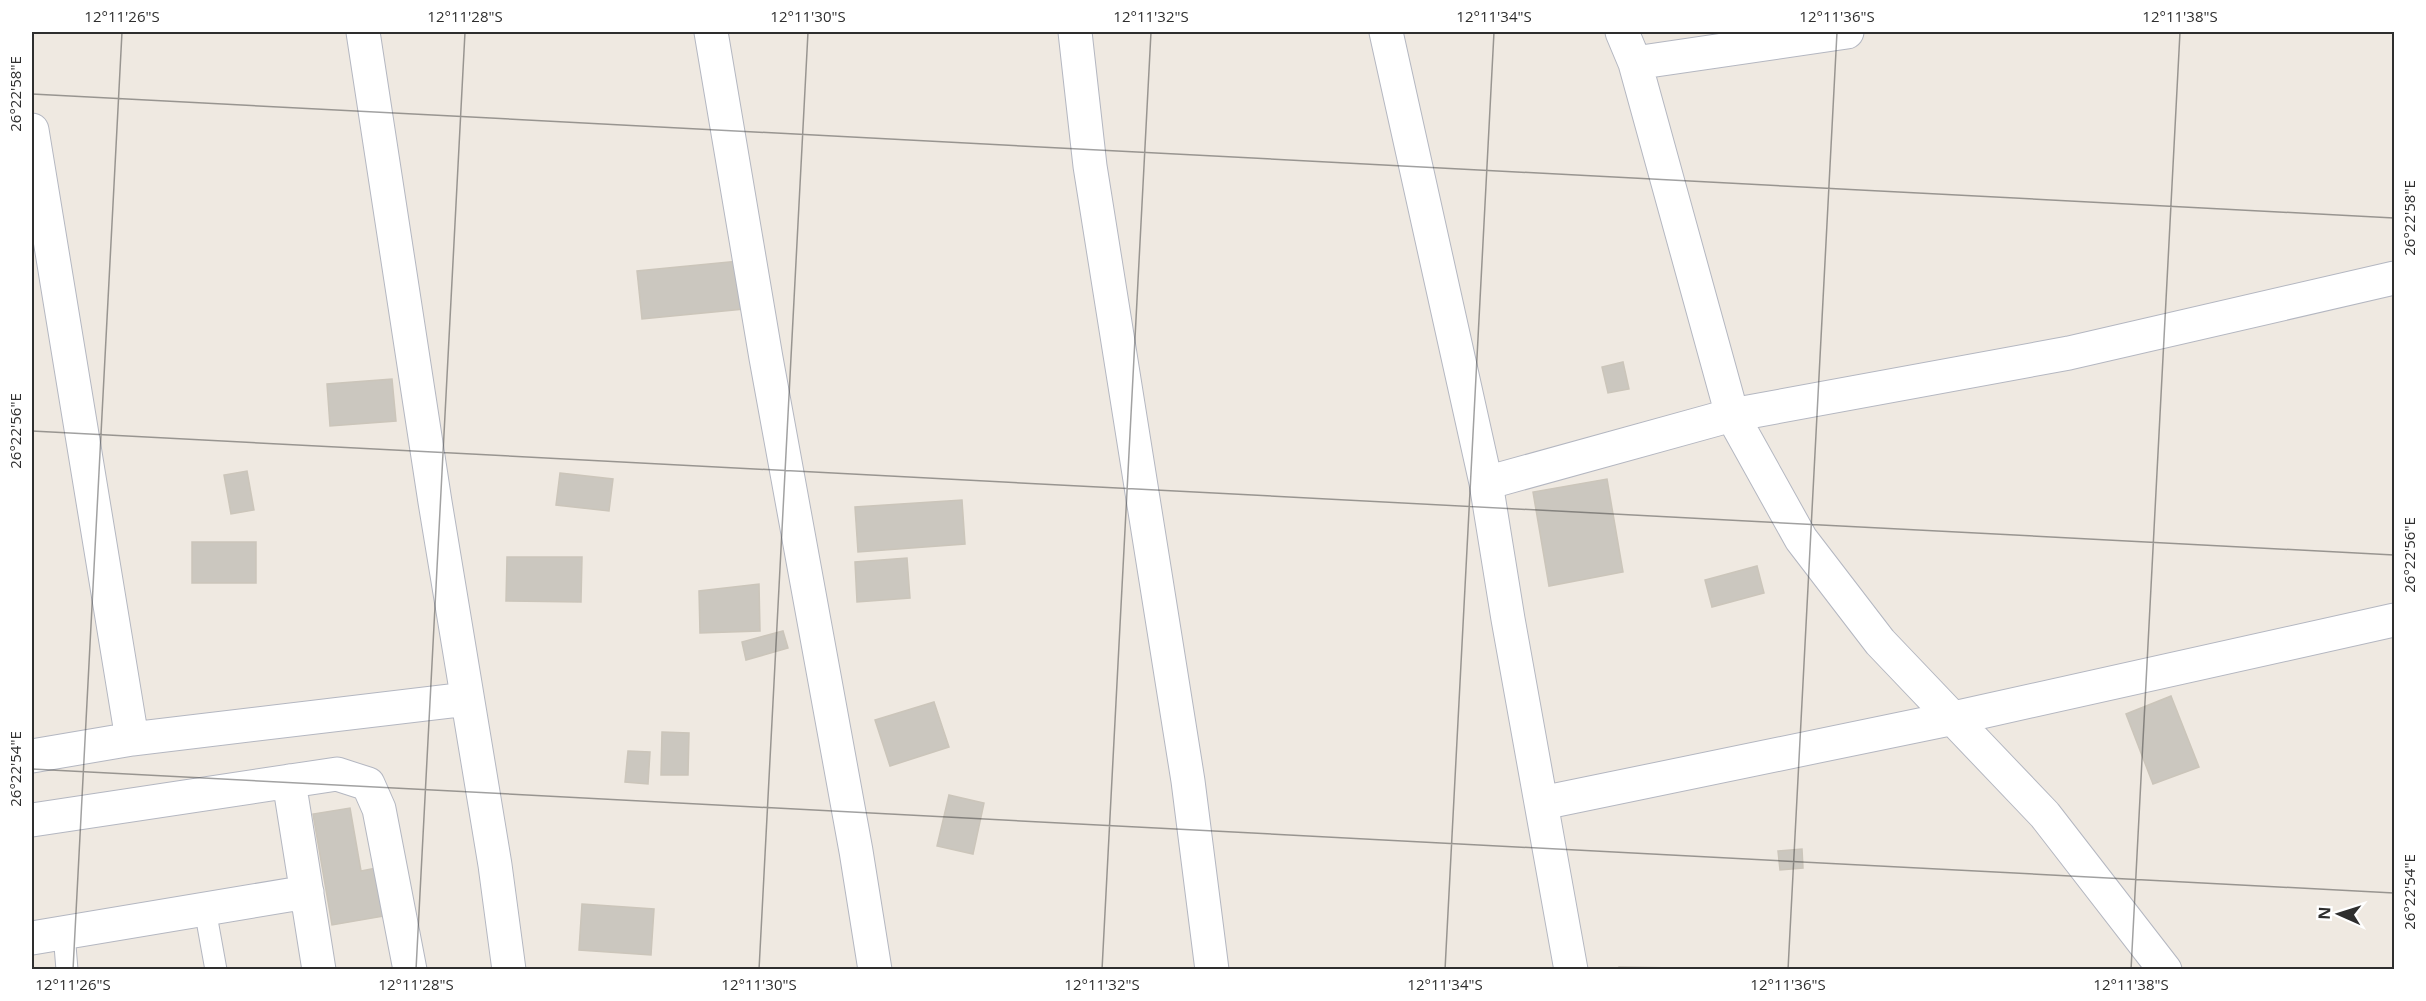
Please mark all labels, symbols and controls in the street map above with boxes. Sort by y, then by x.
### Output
text: 12°11'26"S [84,6,160,26]
text: 12°11'28"S [427,6,503,26]
text: 12°11'30"S [770,6,846,26]
text: 12°11'32"S [1113,6,1189,26]
text: 12°11'34"S [1456,6,1532,26]
text: 12°11'36"S [1799,6,1875,26]
text: 12°11'38"S [2142,6,2218,26]
text: 26°22'58"E [5,56,25,132]
text: 26°22'58"E [2399,180,2419,256]
text: 26°22'56"E [5,393,25,469]
text: 26°22'56"E [2399,517,2419,593]
text: 26°22'54"E [5,731,25,807]
text: 26°22'54"E [2399,854,2419,930]
north arrow [2309,884,2369,944]
text: N [2313,906,2335,920]
text: 12°11'26"S [35,974,111,994]
text: 12°11'28"S [378,974,454,994]
text: 12°11'30"S [721,974,797,994]
text: 12°11'32"S [1064,974,1140,994]
text: 12°11'34"S [1407,974,1483,994]
text: 12°11'36"S [1750,974,1826,994]
text: 12°11'38"S [2093,974,2169,994]

